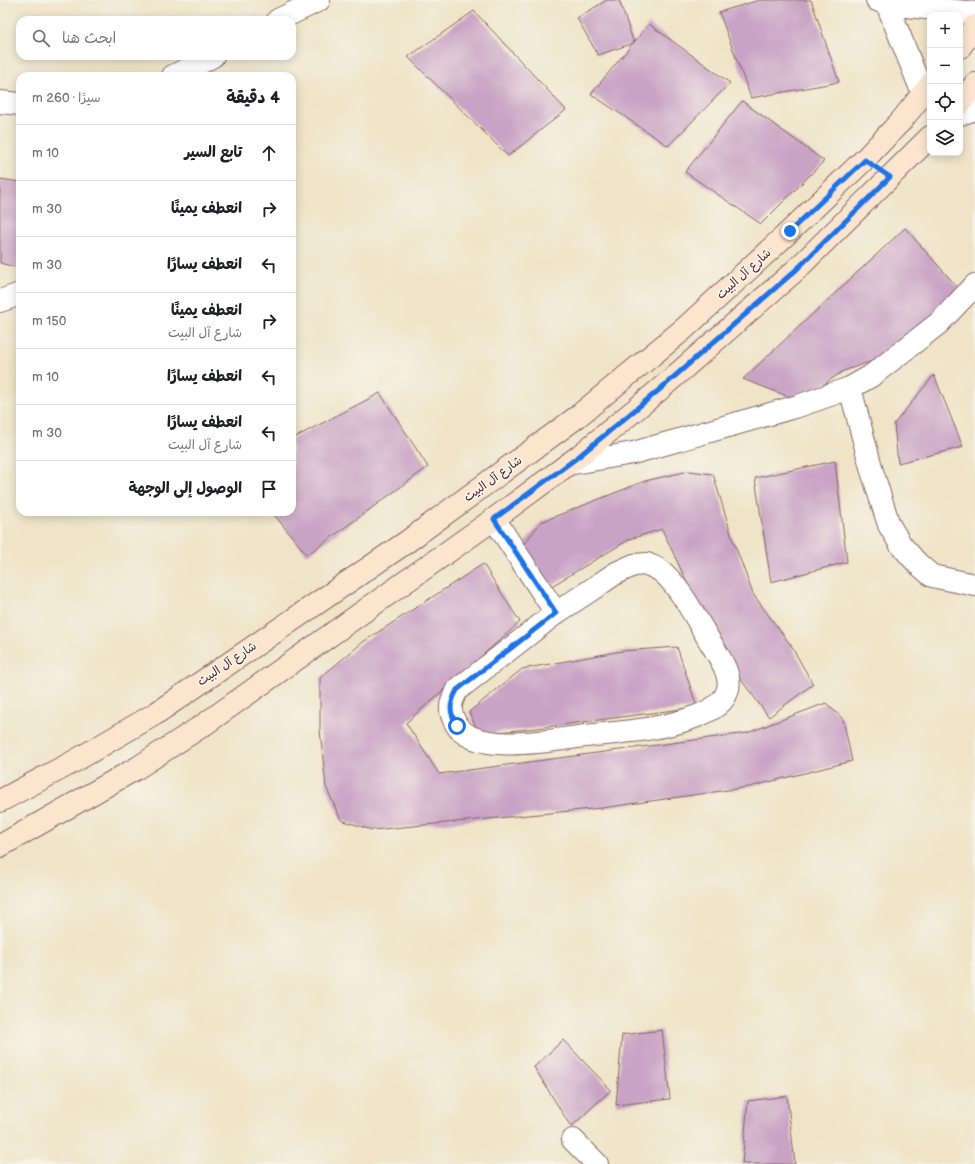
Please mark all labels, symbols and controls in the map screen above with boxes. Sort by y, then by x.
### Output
map controls [927,12,963,156]
button: + [927,12,963,48]
search box [16,16,296,60]
icon: search [30,27,52,49]
text: ابحث هنا [62,29,116,48]
button: − [927,48,963,84]
button: locate [927,84,963,120]
text: 4 دقيقة [226,88,280,108]
text: سيرًا · 260 m [32,90,101,106]
button: layers [927,120,963,156]
icon: ahead [258,142,280,164]
text: تابع السير [184,143,242,162]
text: 10 m [32,145,59,161]
icon: right [258,198,280,220]
text: انعطف يمينًا [171,199,242,218]
text: 30 m [32,201,62,217]
route end [781,222,799,240]
street label: شارع آل البيت [714,246,775,303]
icon: left [258,254,280,276]
text: انعطف يسارًا [167,255,242,274]
text: 30 m [32,257,62,273]
text: انعطف يمينًا [171,301,242,320]
icon: right [258,310,280,332]
text: 150 m [32,313,66,329]
text: شارع آل البيت [168,325,242,341]
icon: left [258,366,280,388]
text: انعطف يسارًا [167,367,242,386]
text: 10 m [32,369,59,385]
text: انعطف يسارًا [167,413,242,432]
icon: left [258,422,280,444]
text: 30 m [32,425,62,441]
text: شارع آل البيت [168,437,242,453]
street label: شارع آل البيت [461,453,526,506]
icon: arrive [258,478,280,500]
text: الوصول إلى الوجهة [128,479,242,498]
street label: شارع آل البيت [194,639,260,690]
route start [448,717,466,735]

